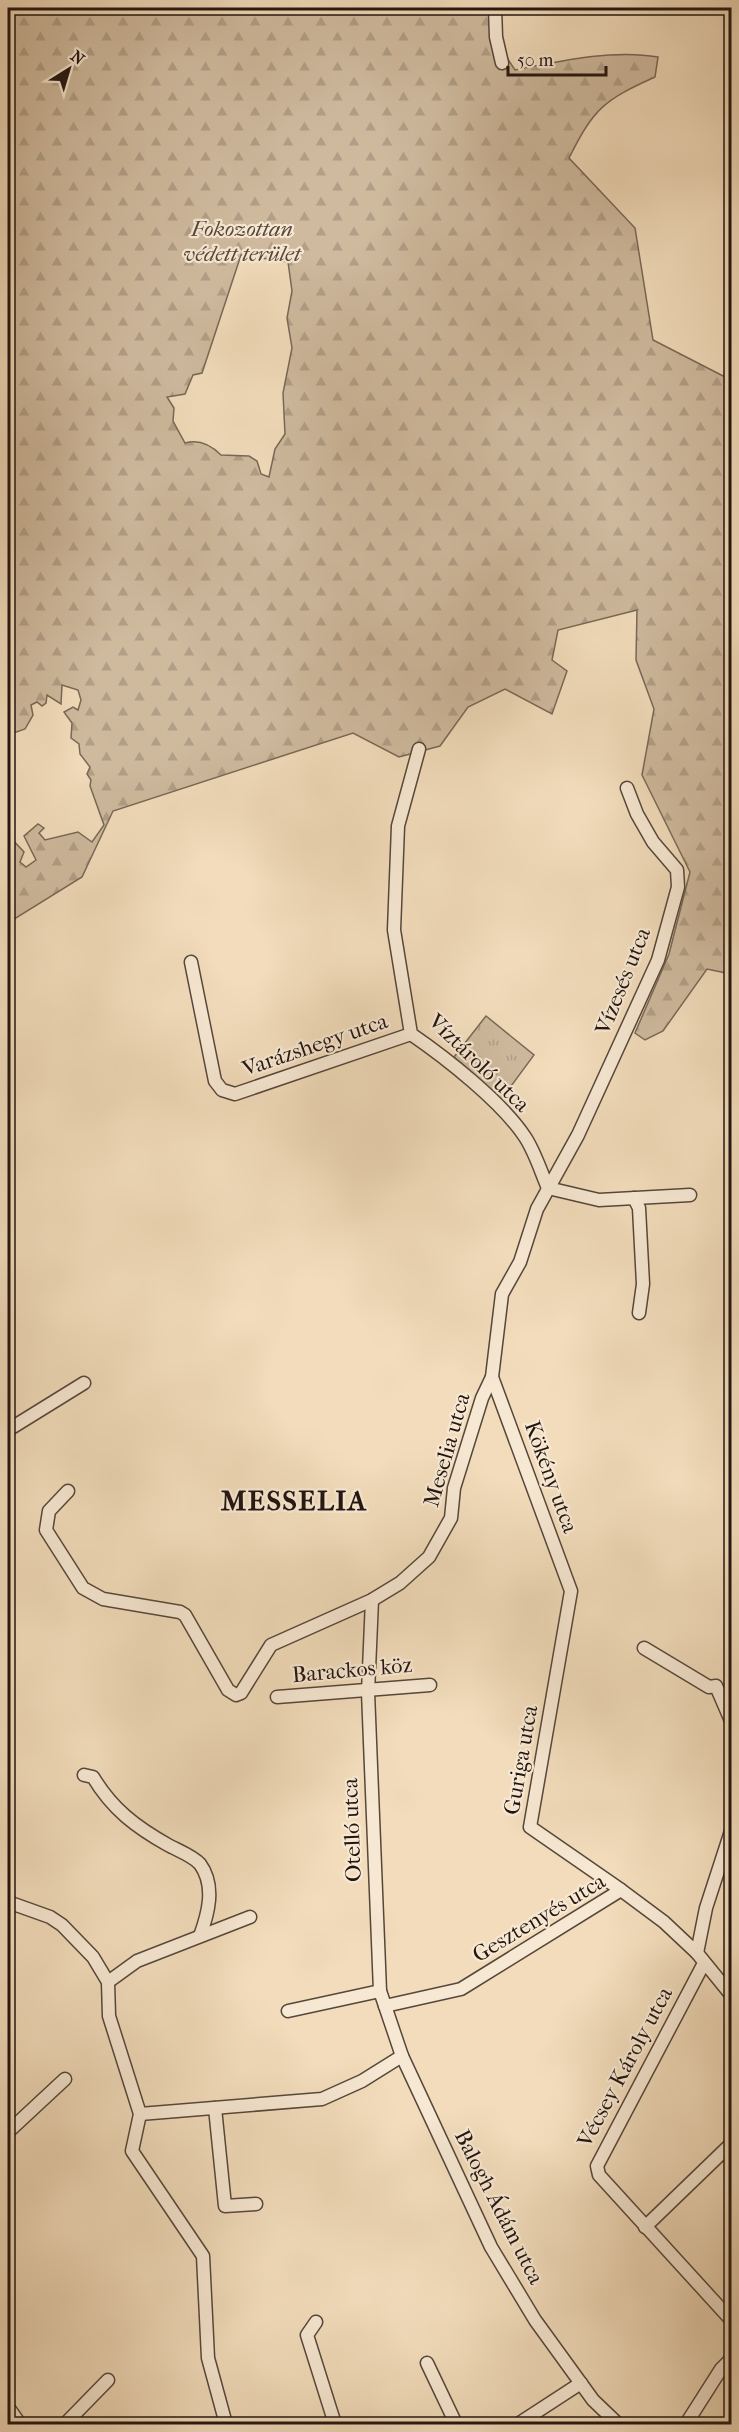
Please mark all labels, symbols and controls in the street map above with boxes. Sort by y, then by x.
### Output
north arrow [39,39,99,99]
scale bar [508,39,606,77]
text: N [67,46,89,69]
text: 50 m [517,50,554,71]
park label: Fokozottan védett terület [183,216,302,267]
street label: Vízesés utca [589,923,657,1039]
street label: Varázshegy utca [238,1008,392,1082]
street label: Víztároló utca [422,1008,535,1118]
street label: Meselia utca [418,1389,476,1510]
street label: Kökény utca [519,1418,584,1537]
district label: MESSELIA [221,1484,367,1517]
street label: Barackos köz [291,1652,413,1688]
street label: Guriga utca [499,1703,544,1817]
street label: Otelló utca [337,1777,367,1882]
street label: Gesztenyés utca [468,1868,611,1968]
street label: Vécsey Károly utca [571,1982,679,2152]
street label: Balogh Ádám utca [449,2125,550,2289]

